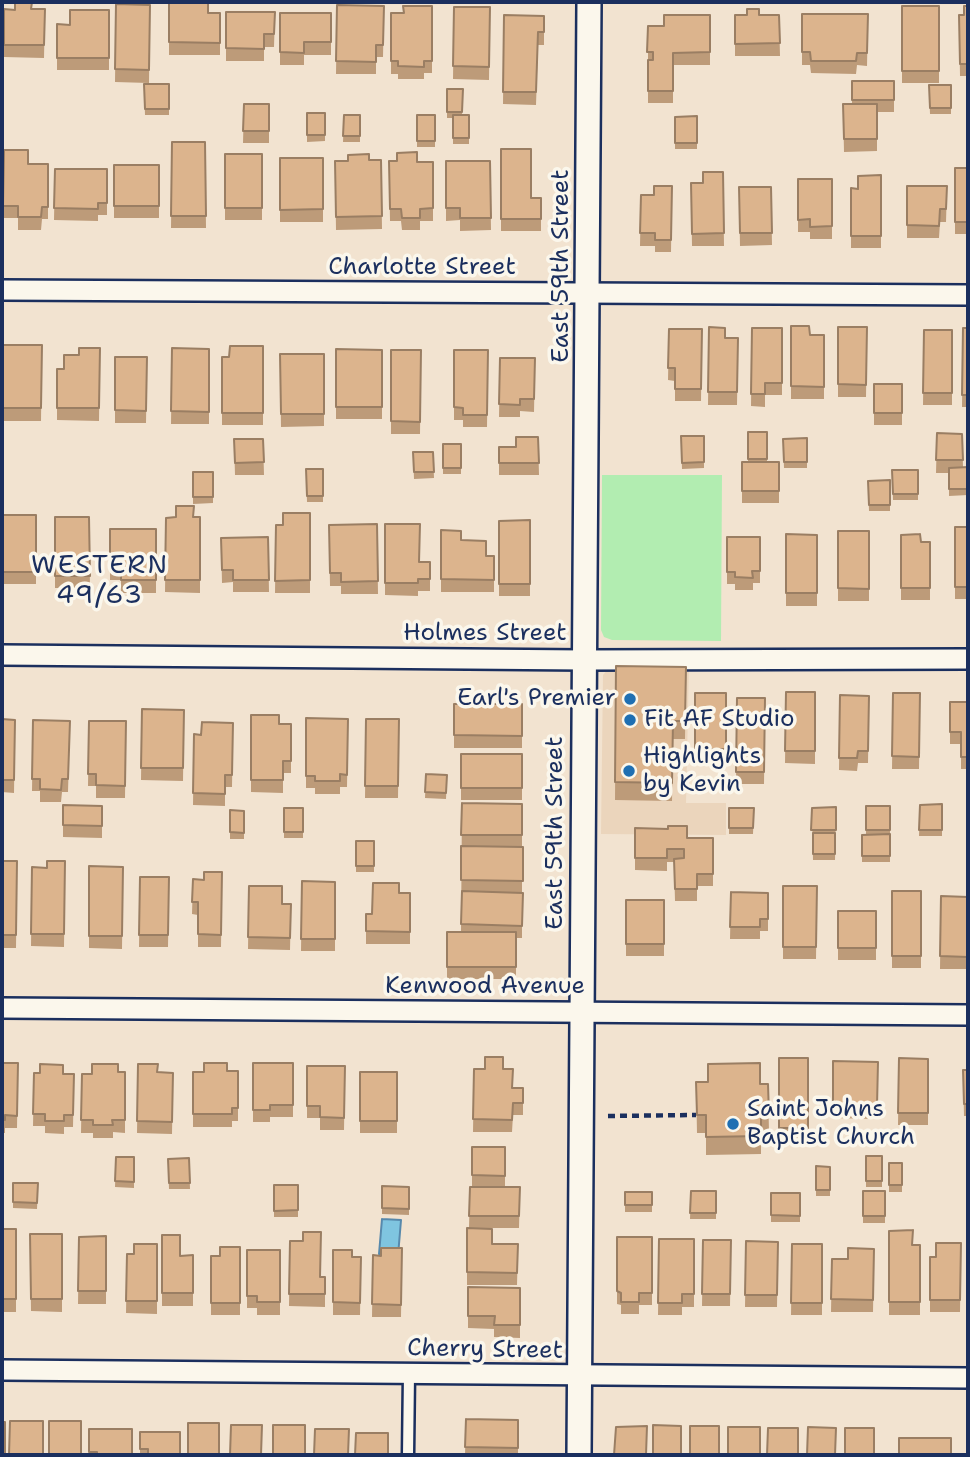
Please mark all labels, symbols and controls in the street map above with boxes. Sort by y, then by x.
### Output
street label: East 59th Street [548,169,576,363]
street label: Charlotte Street [328,254,516,282]
district label: WESTERN 49/63 [32,550,168,612]
street label: Holmes Street [403,620,567,648]
place label: Earl's Premier [457,685,616,713]
marker: Earl's Premier [622,691,638,707]
place label: Fit AF Studio [644,706,795,734]
marker: Fit AF Studio [622,712,638,728]
street label: East 59th Street [542,736,570,930]
place label: Highlights by Kevin [643,743,761,799]
marker: Highlights by Kevin [621,763,637,779]
street label: Kenwood Avenue [385,973,585,1001]
place label: Saint Johns Baptist Church [747,1096,915,1152]
marker: Saint Johns Baptist Church [725,1116,741,1132]
street label: Cherry Street [407,1334,563,1366]

